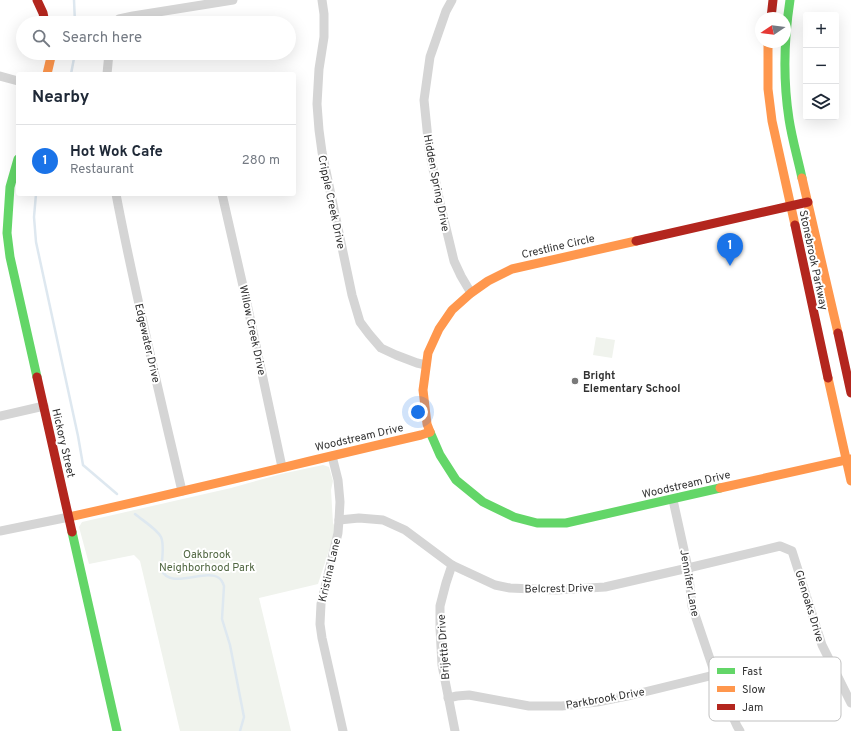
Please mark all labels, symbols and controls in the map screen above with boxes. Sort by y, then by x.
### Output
north arrow [755,12,791,48]
map controls [803,12,839,120]
button: + [803,12,839,48]
search box [16,16,296,60]
icon: search [30,27,52,49]
text: Search here [62,29,142,48]
button: − [803,48,839,84]
button: layers [803,84,839,120]
text: Nearby [32,87,89,109]
street label: Hidden Spring Drive [420,133,452,233]
text: Hot Wok Cafe [70,143,163,162]
text: 1 [42,153,48,169]
text: 280 m [242,153,280,169]
street label: Cripple Creek Drive [314,154,348,250]
text: Restaurant [70,162,134,178]
street label: Stonebrook Parkway [796,209,830,312]
street label: Crestline Circle [520,232,596,262]
pin: 1 [717,233,743,266]
street label: Willow Creek Drive [236,284,268,377]
street label: Edgewater Drive [131,302,163,384]
place label: Bright Elementary School [583,369,680,396]
marker: Bright Elementary School [570,376,580,386]
your location [408,402,428,422]
street label: Hickory Street [48,407,78,479]
street label: Woodstream Drive [314,421,405,455]
street label: Woodstream Drive [641,468,732,502]
street label: Kristina Lane [316,537,344,603]
park label: Oakbrook Neighborhood Park [159,548,255,575]
street label: Jennifer Lane [676,548,702,618]
street label: Glenoaks Drive [791,569,827,644]
street label: Belcrest Drive [524,581,594,597]
street label: Brijetta Drive [435,614,453,680]
legend [709,657,841,721]
text: Fast [742,665,762,679]
text: Slow [742,683,765,697]
street label: Parkbrook Drive [565,685,646,713]
text: Jam [742,701,763,715]

